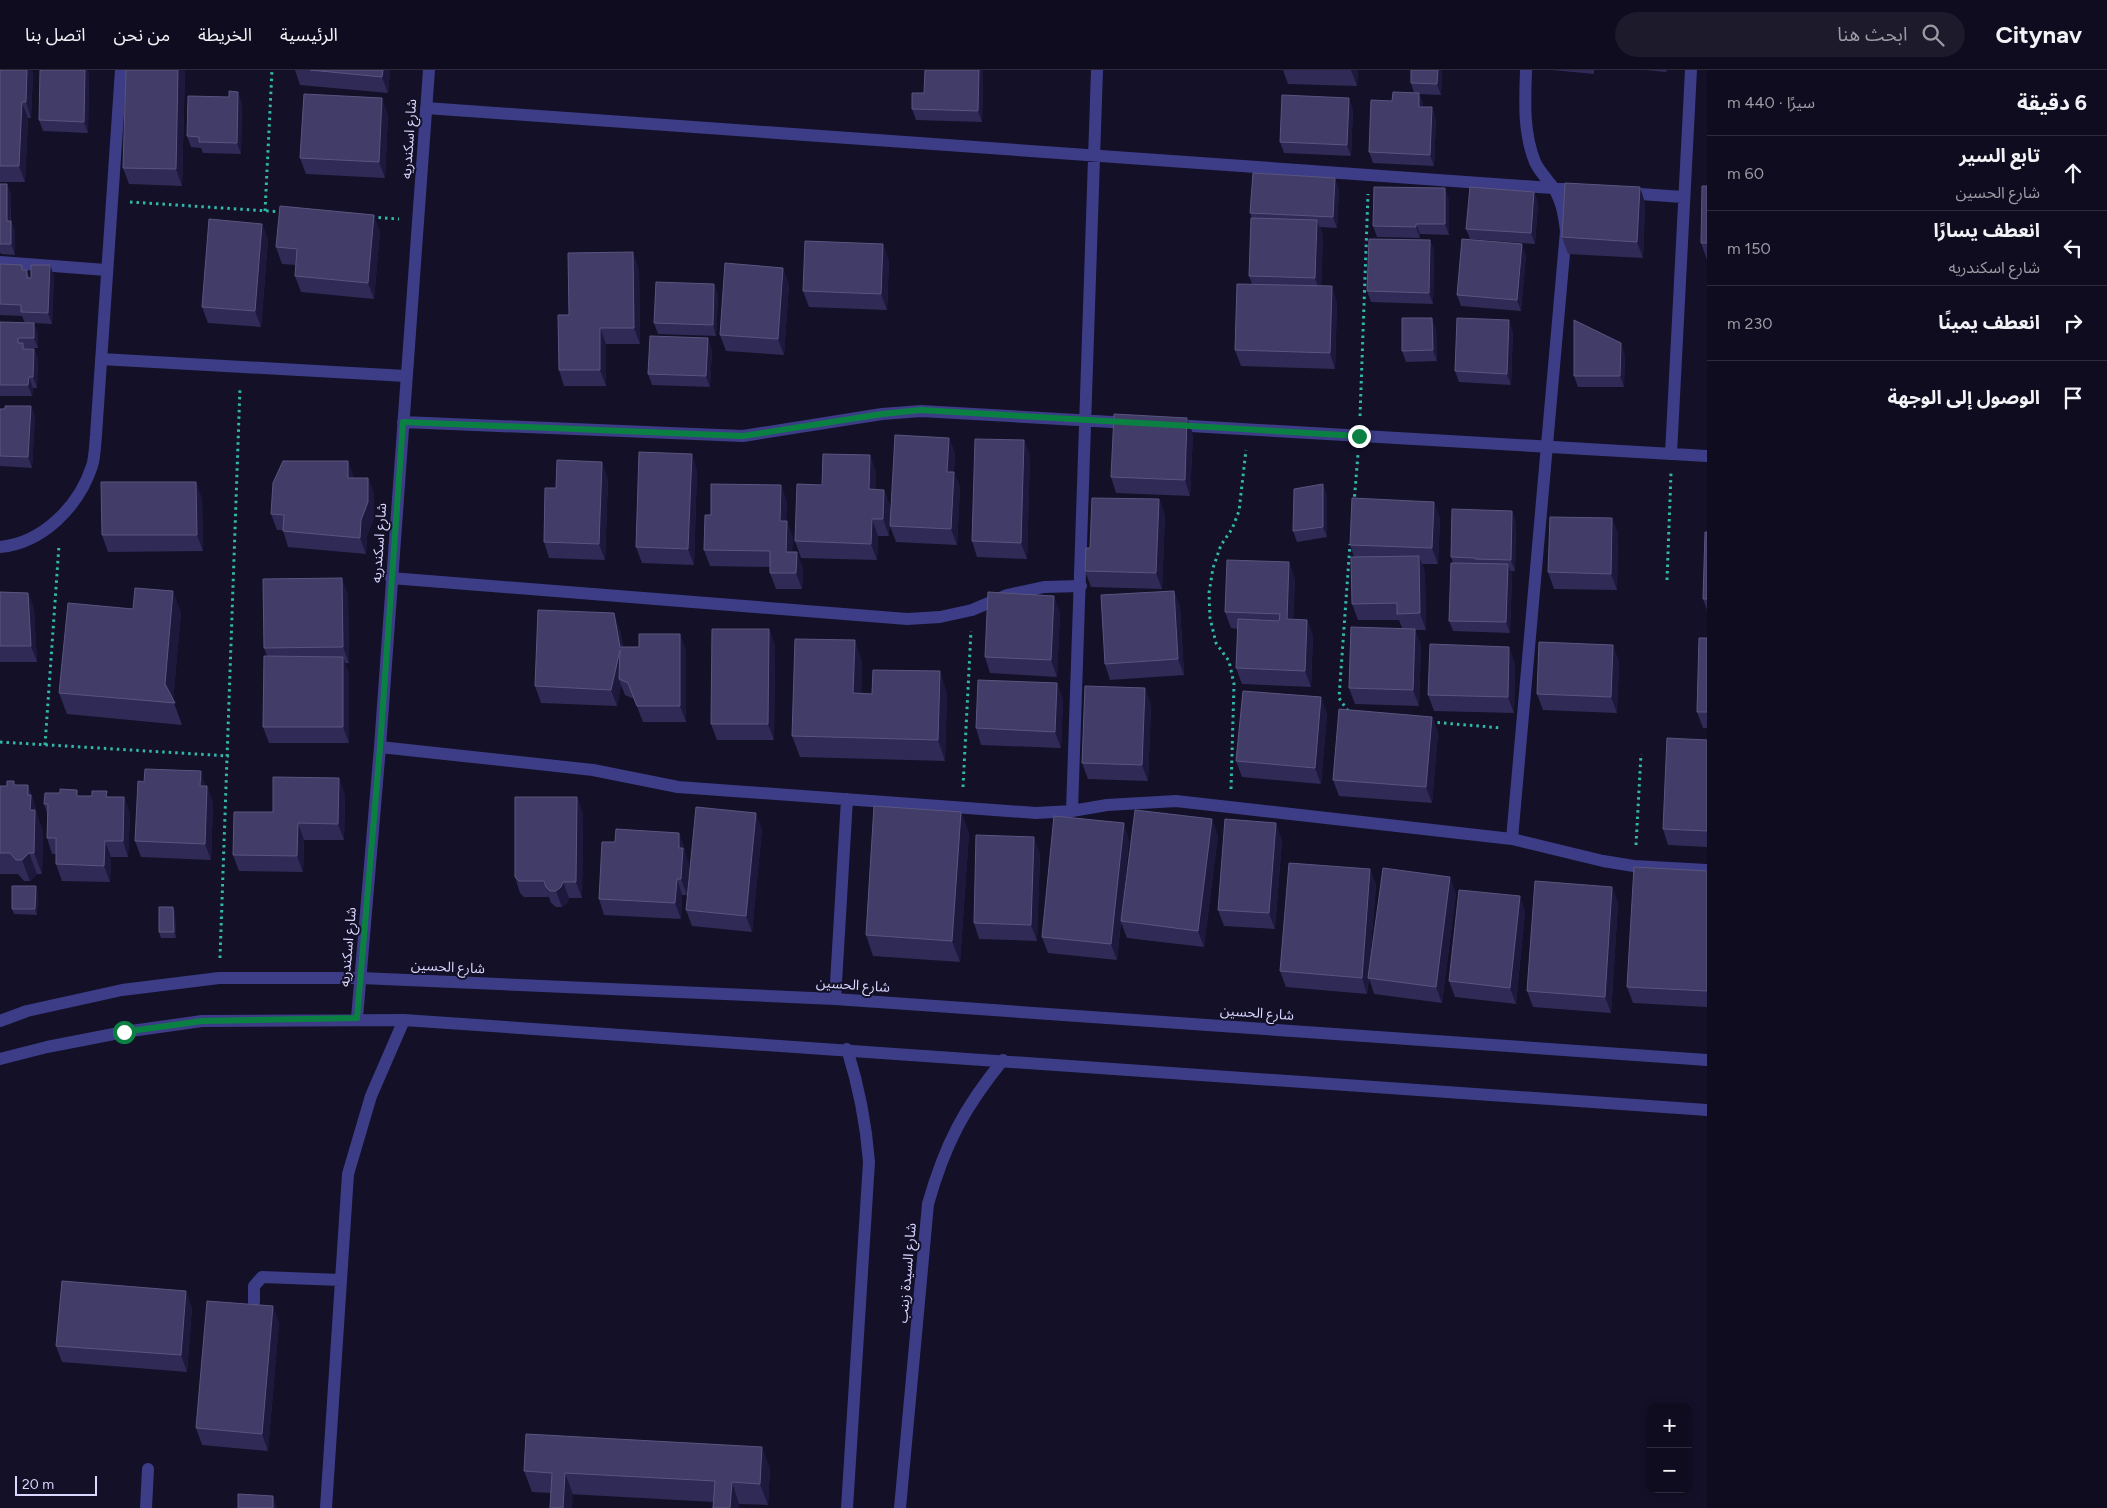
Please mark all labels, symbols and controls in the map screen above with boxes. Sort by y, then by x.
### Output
search box [1615,12,1965,57]
text: Citynav [1995,20,2082,49]
icon: search [1919,21,1947,49]
text: ابحث هنا [1837,23,1907,46]
text: اتصل بنا [25,24,86,46]
text: من نحن [114,24,170,46]
text: الخريطة [198,24,252,46]
text: الرئيسية [280,24,338,46]
text: 6 دقيقة [2017,90,2087,115]
text: سيرًا · 440 m [1727,93,1815,112]
street label: شارع اسكندريه [398,98,422,180]
text: تابع السير [1959,144,2040,167]
icon: ahead [2059,159,2087,187]
text: 60 m [1727,164,1764,183]
text: شارع الحسين [1955,183,2040,202]
text: انعطف يسارًا [1933,219,2040,242]
icon: left [2059,234,2087,262]
text: 150 m [1727,239,1771,258]
text: شارع اسكندريه [1948,258,2040,277]
icon: right [2059,309,2087,337]
text: انعطف يمينًا [1938,311,2040,334]
text: 230 m [1727,314,1772,333]
icon: arrive [2059,384,2087,412]
text: الوصول إلى الوجهة [1887,386,2040,409]
route end [1348,425,1371,448]
street label: شارع اسكندريه [368,502,392,584]
street label: شارع اسكندريه [336,906,362,988]
street label: شارع الحسين [411,957,485,979]
street label: شارع الحسين [815,974,891,998]
street label: شارع الحسين [1219,1002,1295,1026]
route start [113,1021,136,1044]
street label: شارع السيدة زينب [894,1222,922,1324]
map controls [1647,1403,1692,1493]
button: + [1647,1403,1692,1448]
button: − [1647,1448,1692,1493]
scale bar [15,1473,98,1496]
text: 20 m [22,1476,54,1493]

